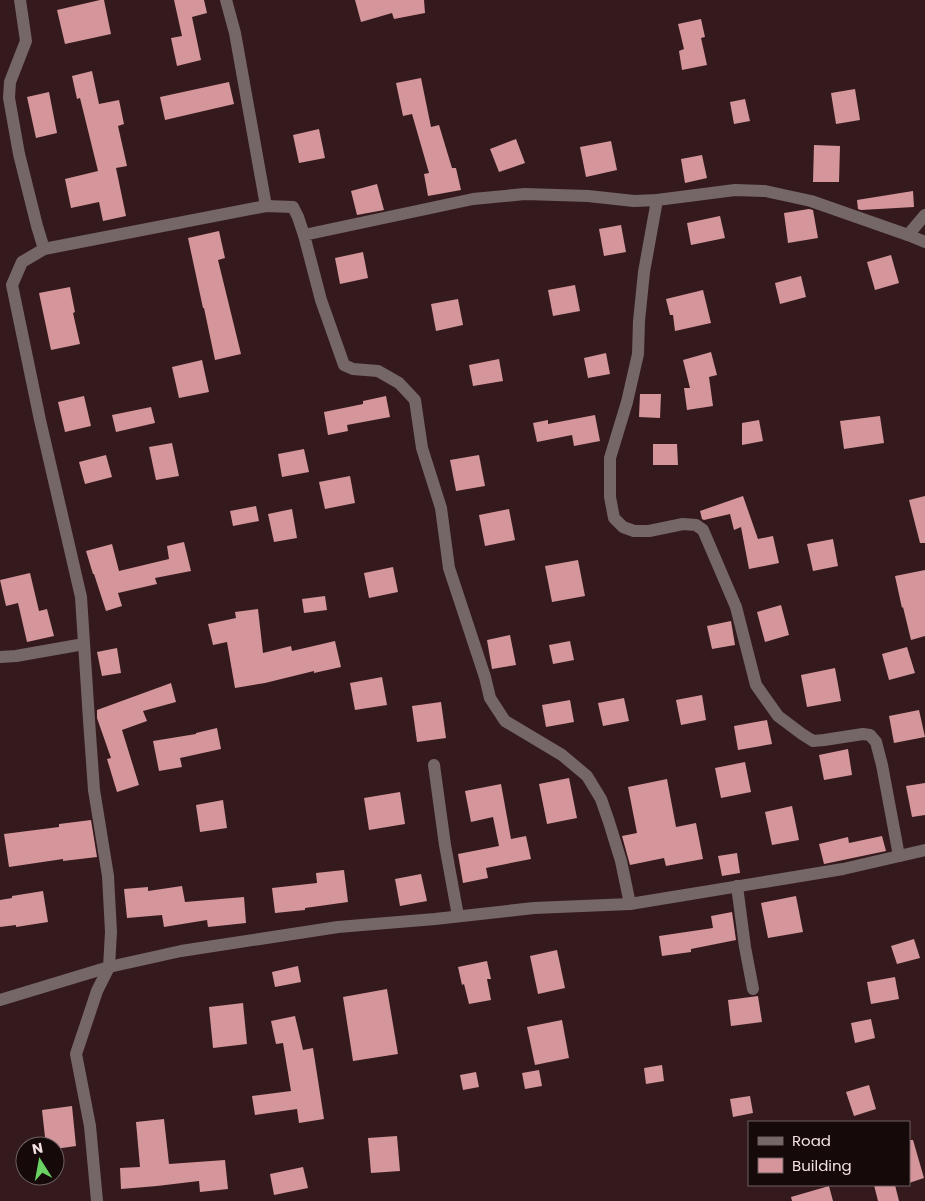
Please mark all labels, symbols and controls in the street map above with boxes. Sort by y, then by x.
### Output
legend [748,1121,910,1186]
text: Road [792,1130,831,1151]
north arrow [15,1136,65,1186]
text: N [30,1137,45,1159]
text: Building [792,1155,852,1176]

